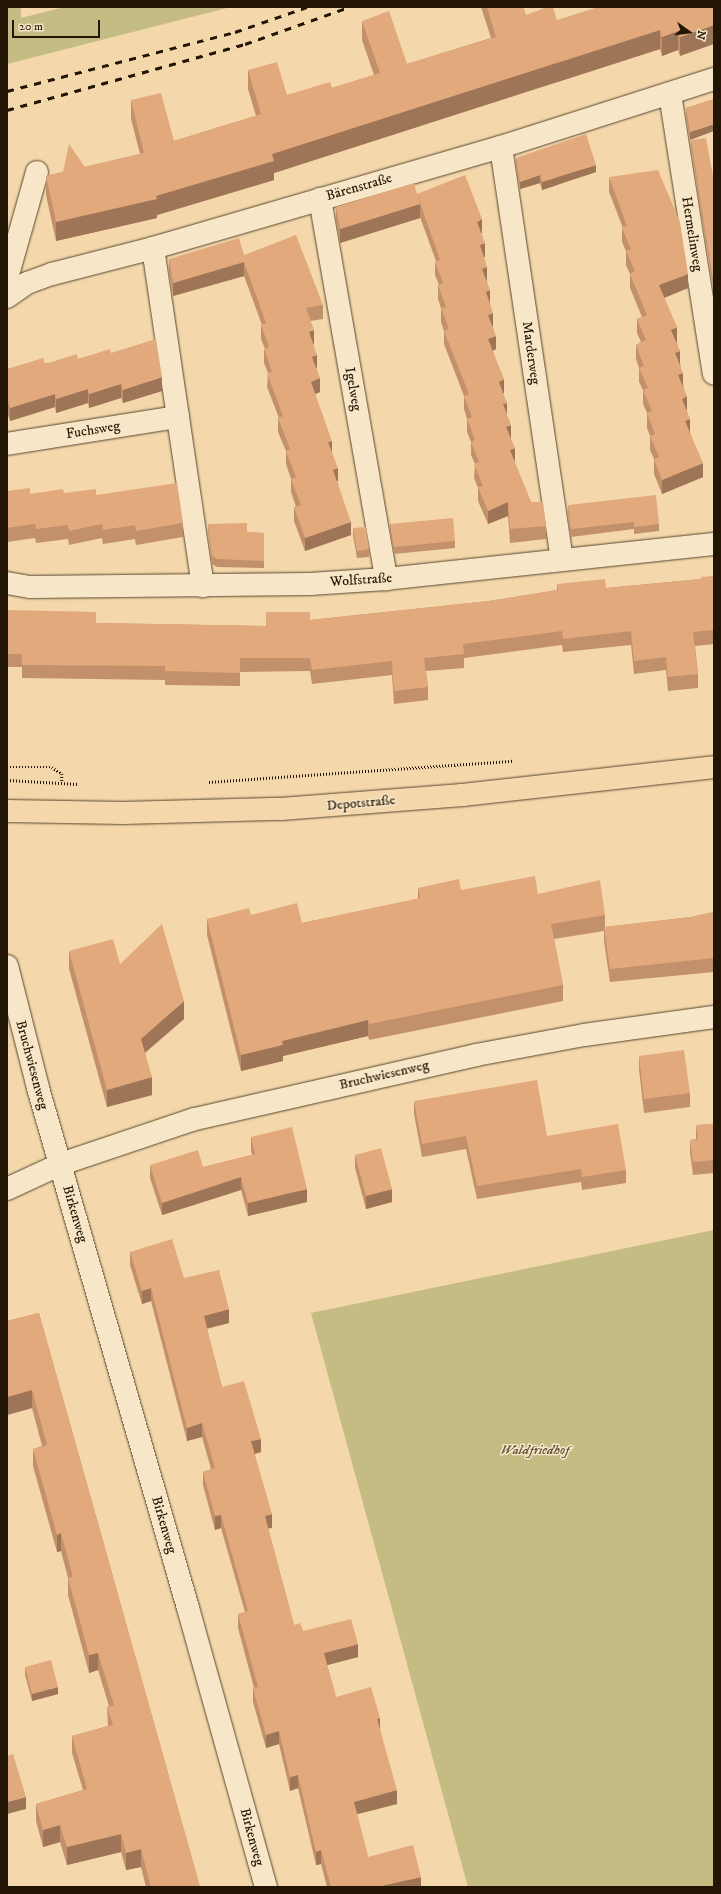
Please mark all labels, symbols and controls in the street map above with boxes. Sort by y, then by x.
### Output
scale bar [14,12,102,38]
north arrow [669,12,709,52]
text: 20 m [19,19,43,34]
text: N [693,29,709,41]
street label: Bärenstraße [324,170,394,204]
street label: Hermelinweg [678,195,706,273]
street label: Marderweg [518,320,544,386]
street label: Igelweg [341,366,365,412]
street label: Fuchsweg [65,417,121,443]
street label: Wolfstraße [329,569,393,591]
street label: Depotstraße [326,792,396,814]
street label: Bruchwiesenweg [12,1019,52,1111]
street label: Bruchwiesenweg [337,1057,431,1093]
street label: Birkenweg [59,1183,91,1245]
park label: Waldfriedhof [500,1442,570,1458]
street label: Birkenweg [148,1494,180,1556]
street label: Birkenweg [236,1806,268,1868]

